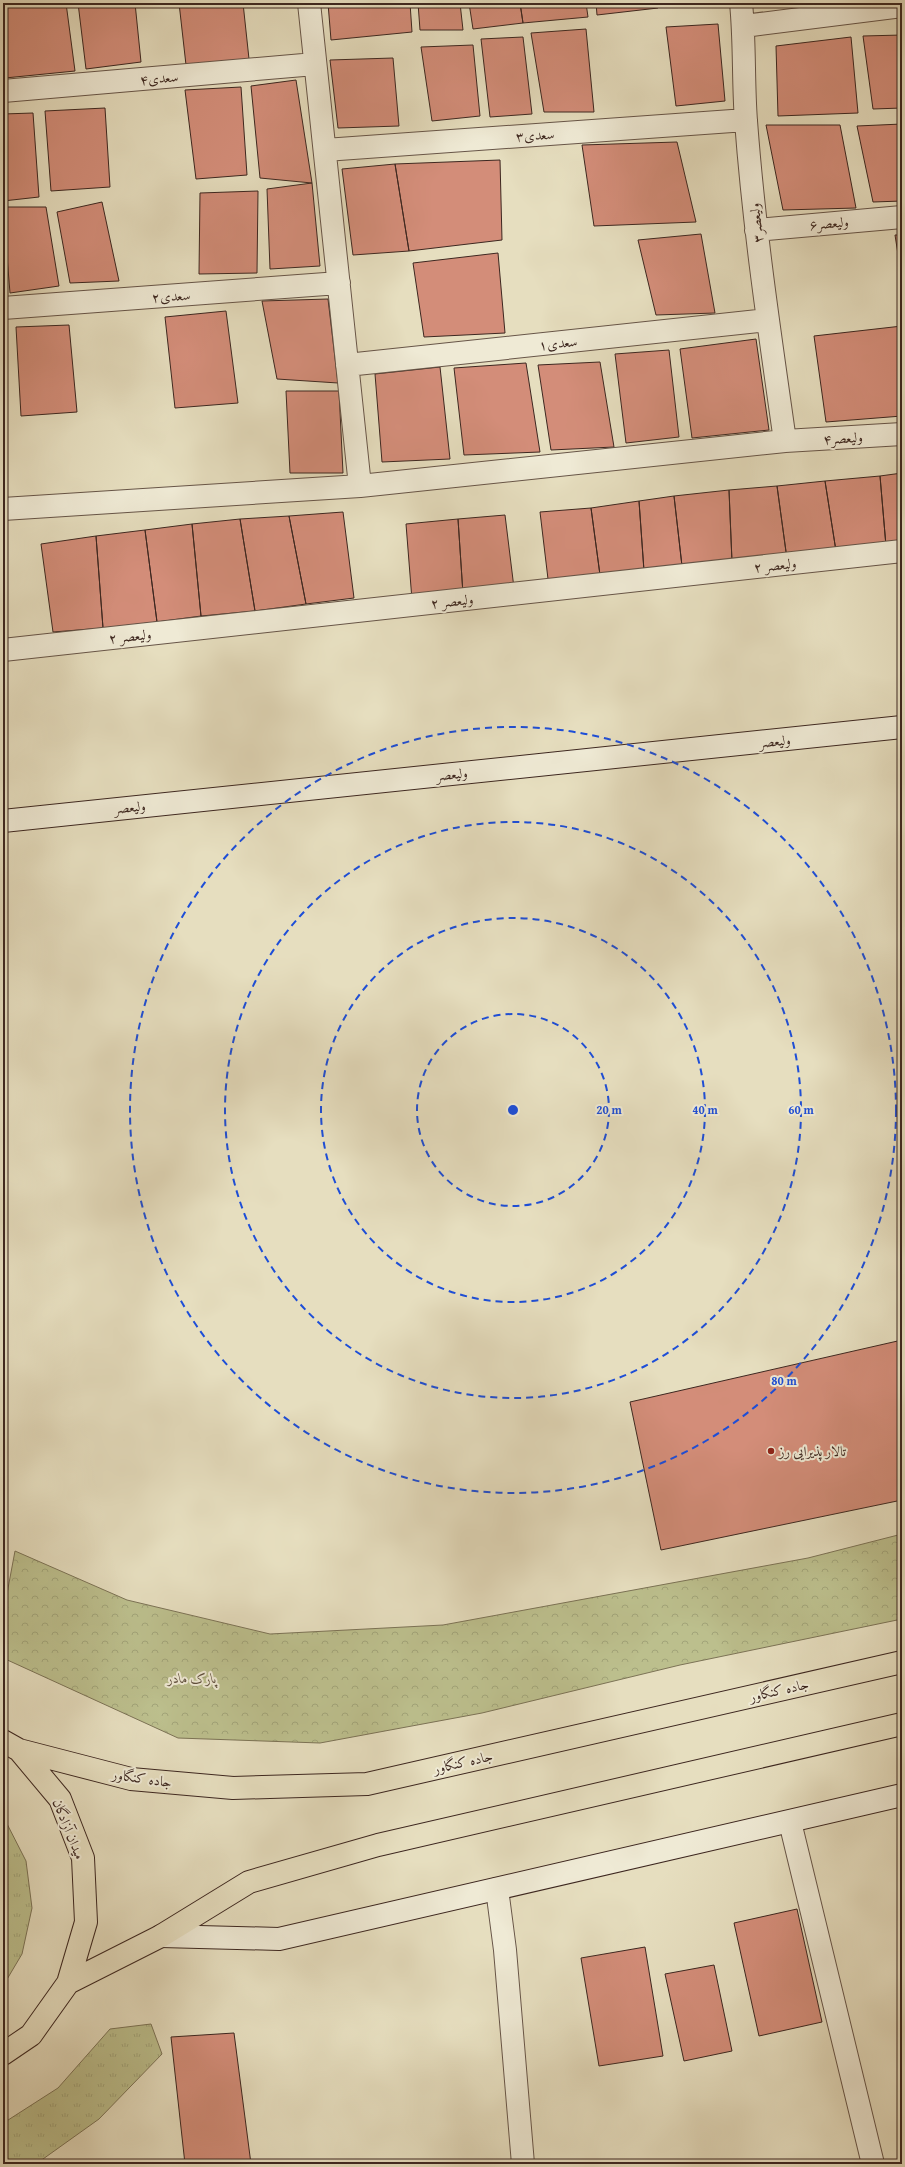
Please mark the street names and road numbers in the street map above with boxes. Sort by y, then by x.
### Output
street label: سعدی۴ [139,66,179,90]
street label: سعدی۳ [515,124,555,146]
street label: ولیعصر۳ [744,202,768,244]
street label: ولیعصر۶ [808,211,850,235]
street label: سعدی۲ [151,285,191,307]
street label: سعدی۱ [538,331,578,355]
street label: ولیعصر۴ [823,427,863,449]
street label: ولیعصر ۲ [753,553,797,577]
street label: ولیعصر ۲ [430,589,474,613]
street label: ولیعصر ۲ [108,624,152,648]
street label: ولیعصر [756,729,792,753]
street label: ولیعصر [433,762,469,786]
street label: ولیعصر [111,795,147,819]
street label: جاده کنگاور [746,1673,811,1707]
street label: جاده کنگاور [430,1745,495,1779]
street label: جاده کنگاور [109,1764,173,1792]
street label: میدان آزادگان [48,1796,90,1862]

